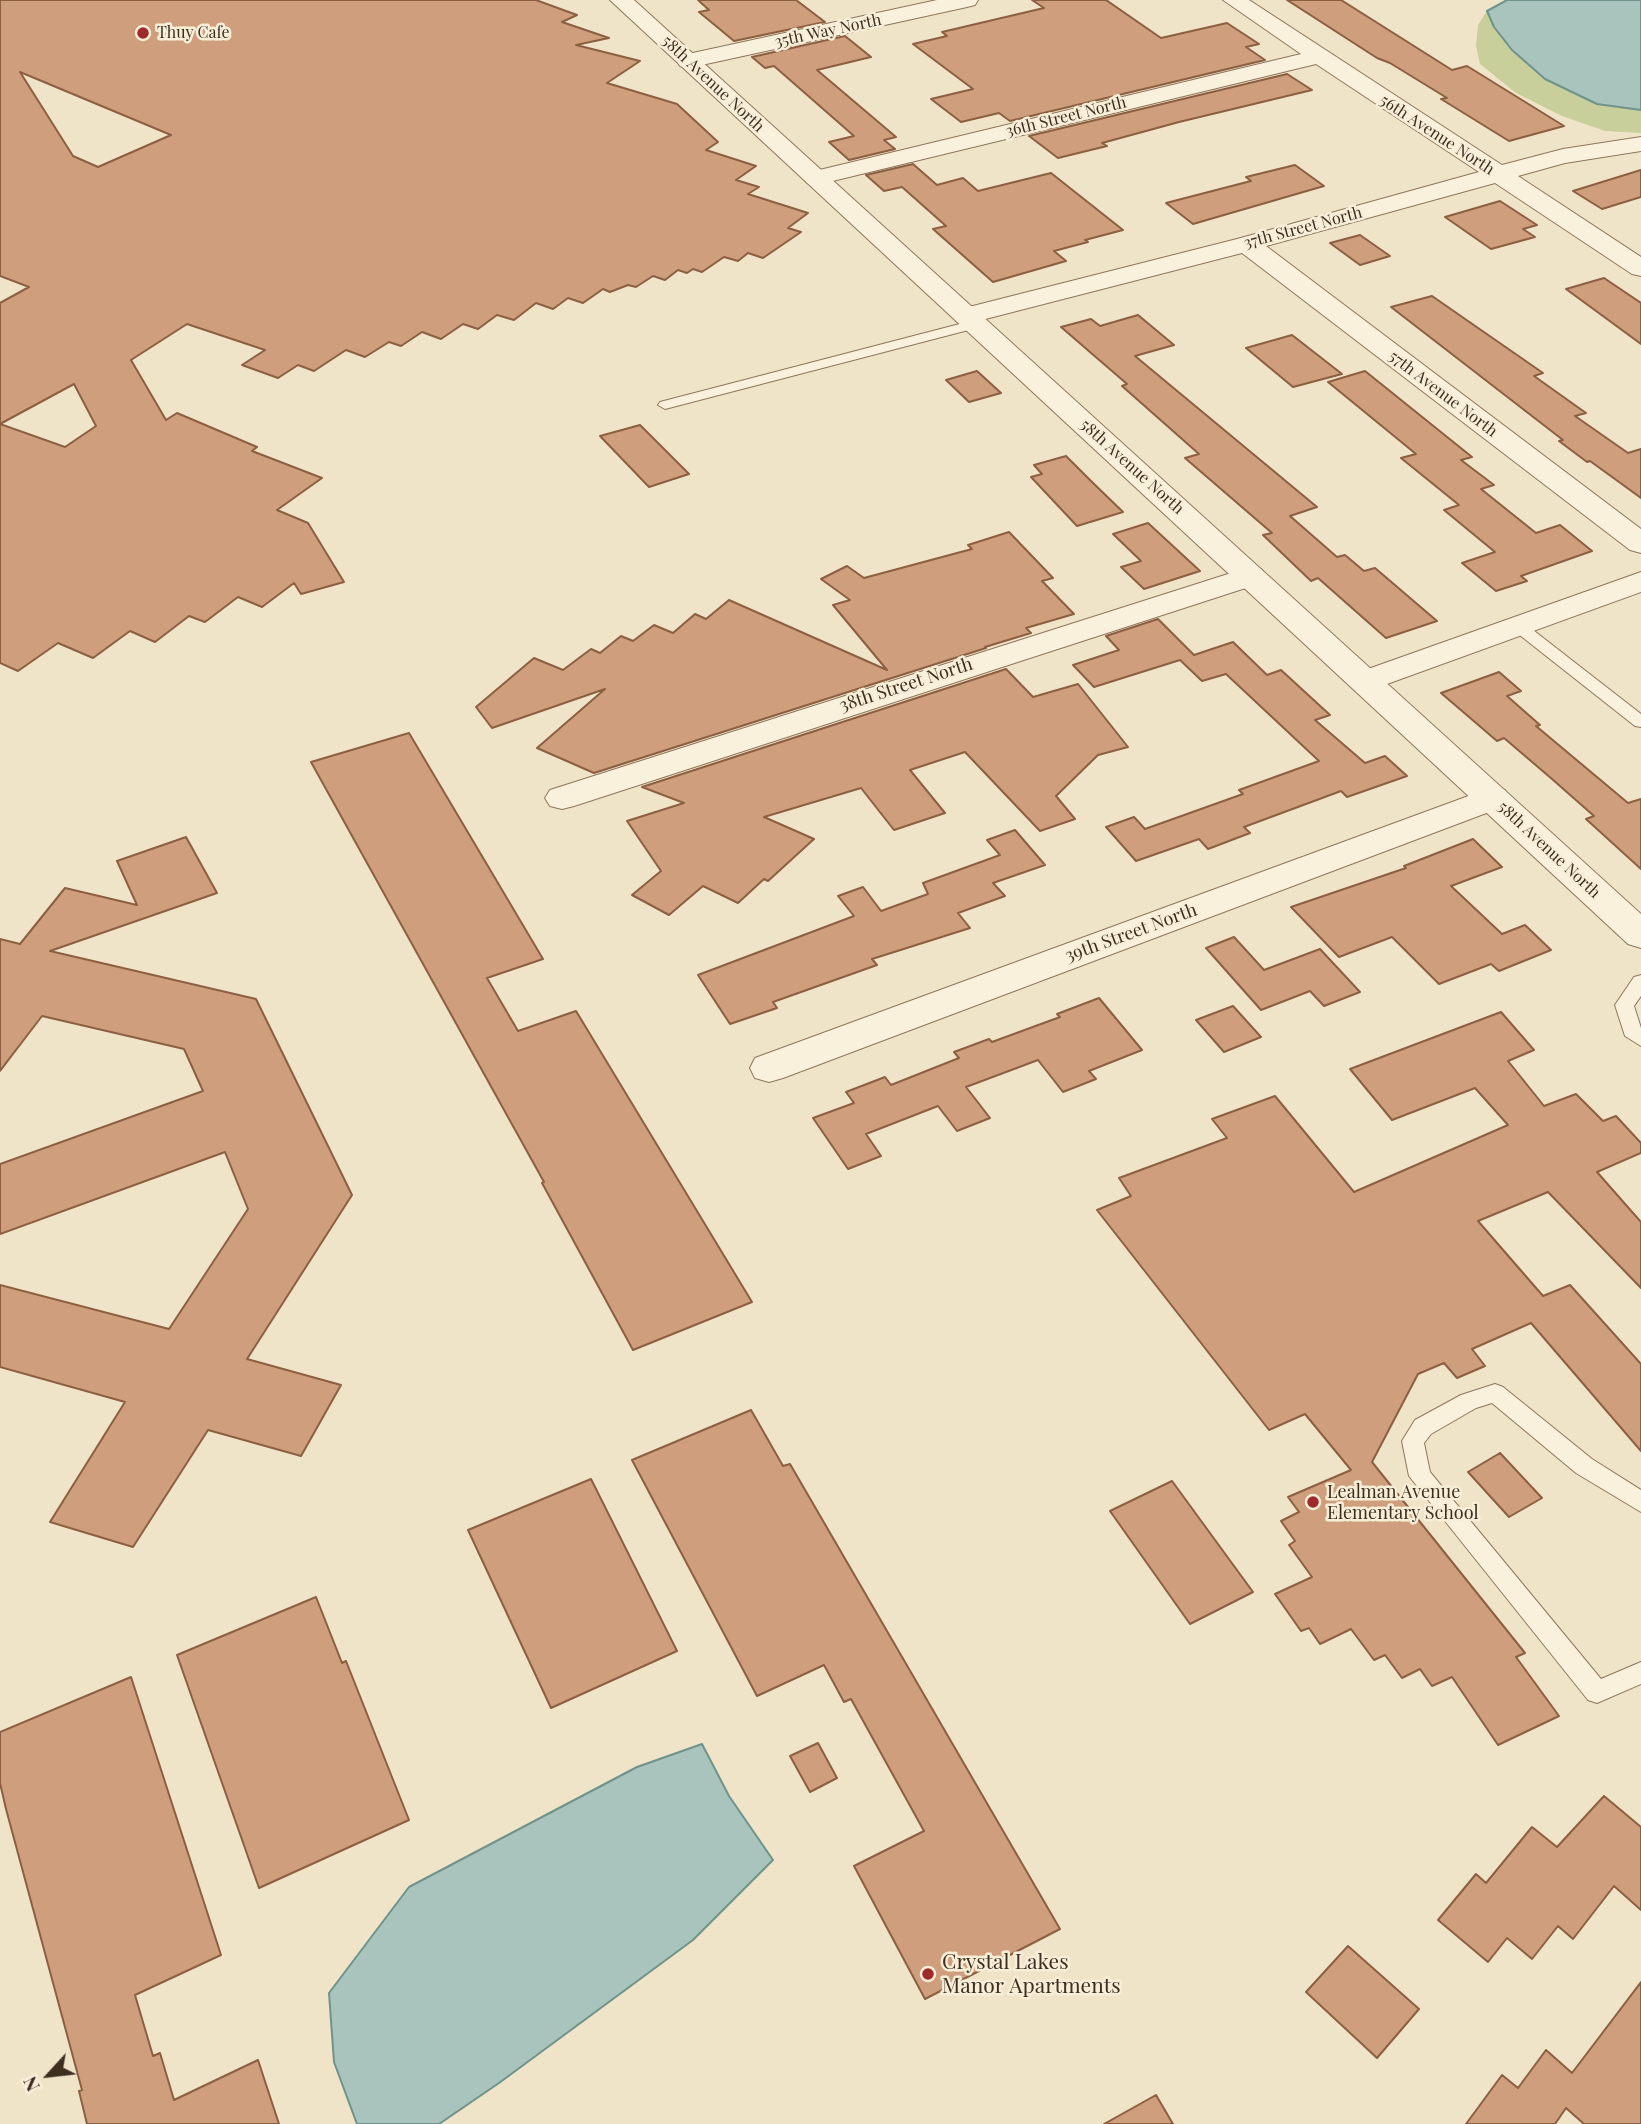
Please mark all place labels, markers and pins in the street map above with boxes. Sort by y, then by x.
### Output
place label: Thuy Cafe [157,23,230,43]
marker: Thuy Cafe [135,25,151,41]
place label: Lealman Avenue Elementary School [1327,1481,1479,1524]
marker: Lealman Avenue Elementary School [1305,1494,1321,1510]
place label: Crystal Lakes Manor Apartments [942,1949,1121,1999]
marker: Crystal Lakes Manor Apartments [920,1966,936,1982]

